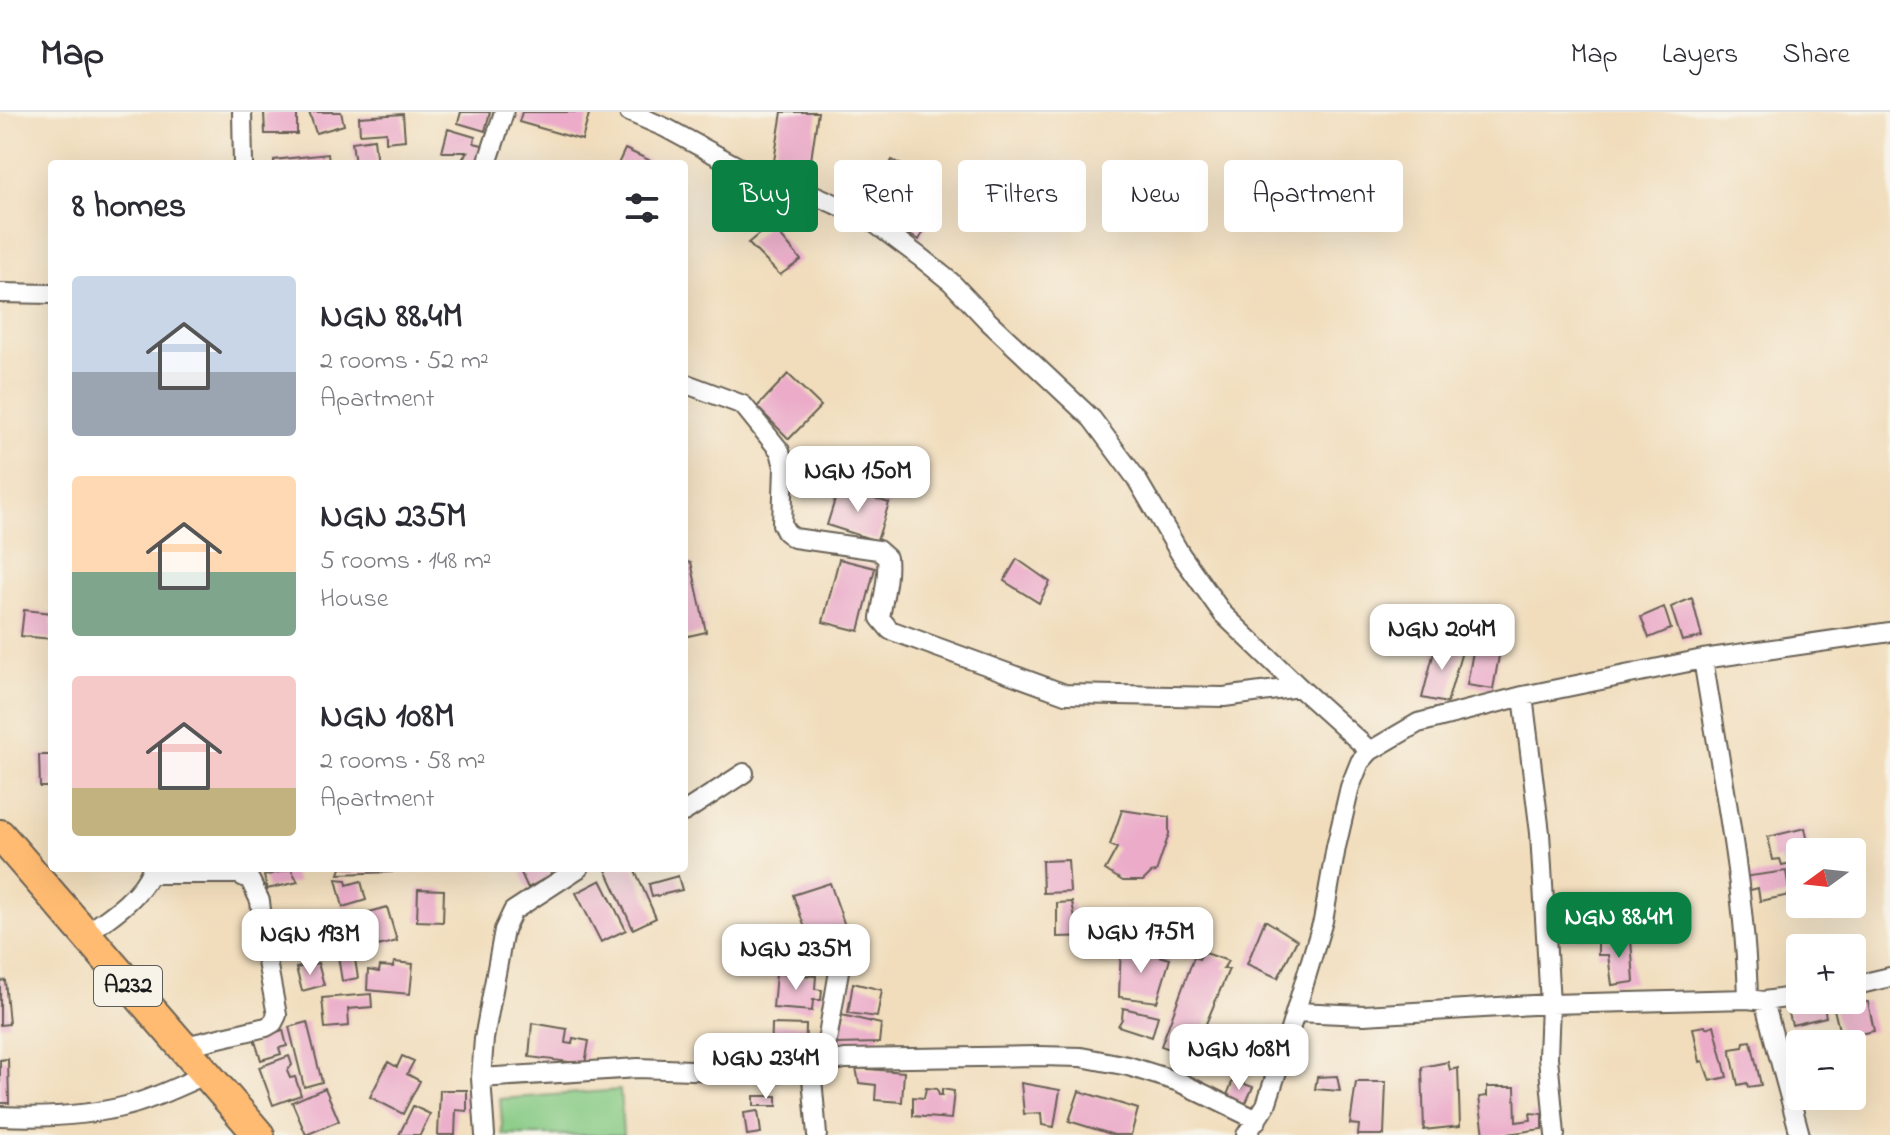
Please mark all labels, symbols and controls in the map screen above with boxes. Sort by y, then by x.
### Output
text: Map [40,27,104,83]
text: Map [1570,35,1618,76]
text: Layers [1662,35,1738,76]
text: Share [1782,35,1850,76]
chip: Buy [712,160,818,232]
chip: Rent [834,160,942,232]
chip: Filters [958,160,1086,232]
chip: New [1102,160,1208,232]
chip: Apartment [1224,160,1403,232]
text: 8 homes [72,183,186,233]
icon: filters [620,186,664,230]
text: NGN 88.4M [320,293,463,343]
icon: home [136,308,232,404]
text: 2 rooms · 52 m² [320,343,489,381]
text: Apartment [320,381,434,419]
pin: NGN 150M [775,446,941,514]
text: NGN 150M [804,453,912,491]
text: NGN 235M [320,493,467,543]
icon: home [136,508,232,604]
text: 5 rooms · 148 m² [320,543,492,581]
text: House [320,581,388,619]
pin: NGN 204M [1359,604,1525,672]
text: NGN 204M [1388,611,1496,649]
text: NGN 108M [320,693,455,743]
icon: home [136,708,232,804]
text: 2 rooms · 58 m² [320,743,486,781]
text: Apartment [320,781,434,819]
north arrow [1786,838,1866,918]
map controls [1786,838,1866,1110]
pin: NGN 88.4M [1527,892,1711,960]
text: NGN 88.4M [1564,899,1674,937]
pin: NGN 175M [1058,907,1224,975]
pin: NGN 193M [227,909,393,977]
text: NGN 175M [1087,914,1195,952]
text: NGN 193M [260,916,360,954]
pin: NGN 235M [713,924,879,992]
text: NGN 235M [740,931,852,969]
button: + [1786,934,1866,1014]
road number: A232 [94,966,162,1006]
pin: NGN 108M [1156,1024,1322,1092]
button: − [1786,1030,1866,1110]
text: NGN 108M [1188,1031,1290,1069]
pin: NGN 234M [683,1033,849,1101]
text: NGN 234M [712,1040,820,1078]

